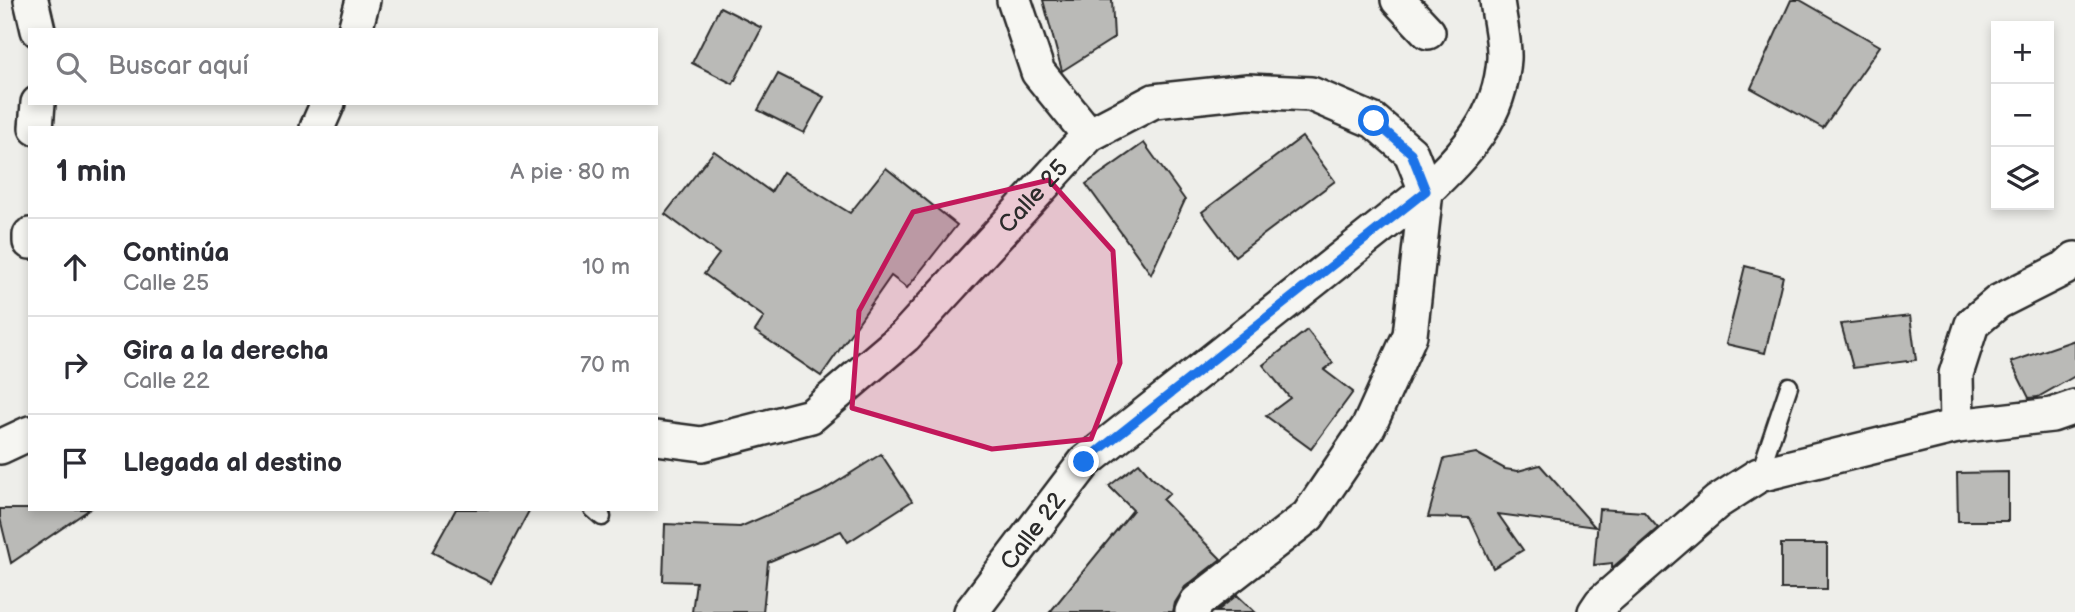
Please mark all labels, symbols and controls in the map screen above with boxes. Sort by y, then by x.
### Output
map controls [1991,21,2054,210]
button: + [1991,21,2054,84]
search box [28,28,658,105]
icon: search [52,48,90,86]
text: Buscar aquí [108,51,249,82]
button: − [1991,84,2054,147]
route start [1358,105,1389,136]
button: layers [1991,147,2054,210]
street label: Calle 25 [992,153,1074,239]
text: 1 min [56,154,126,190]
text: A pie · 80 m [510,158,630,186]
text: Continúa [123,238,230,269]
icon: ahead [56,248,94,286]
text: 10 m [582,253,630,281]
text: Calle 25 [123,269,209,297]
text: Gira a la derecha [123,336,329,367]
icon: right [56,346,94,384]
text: 70 m [580,351,630,379]
text: Calle 22 [123,367,209,395]
icon: arrive [56,444,94,482]
route end [1068,446,1099,477]
text: Llegada al destino [123,448,342,479]
street label: Calle 22 [994,486,1072,576]

